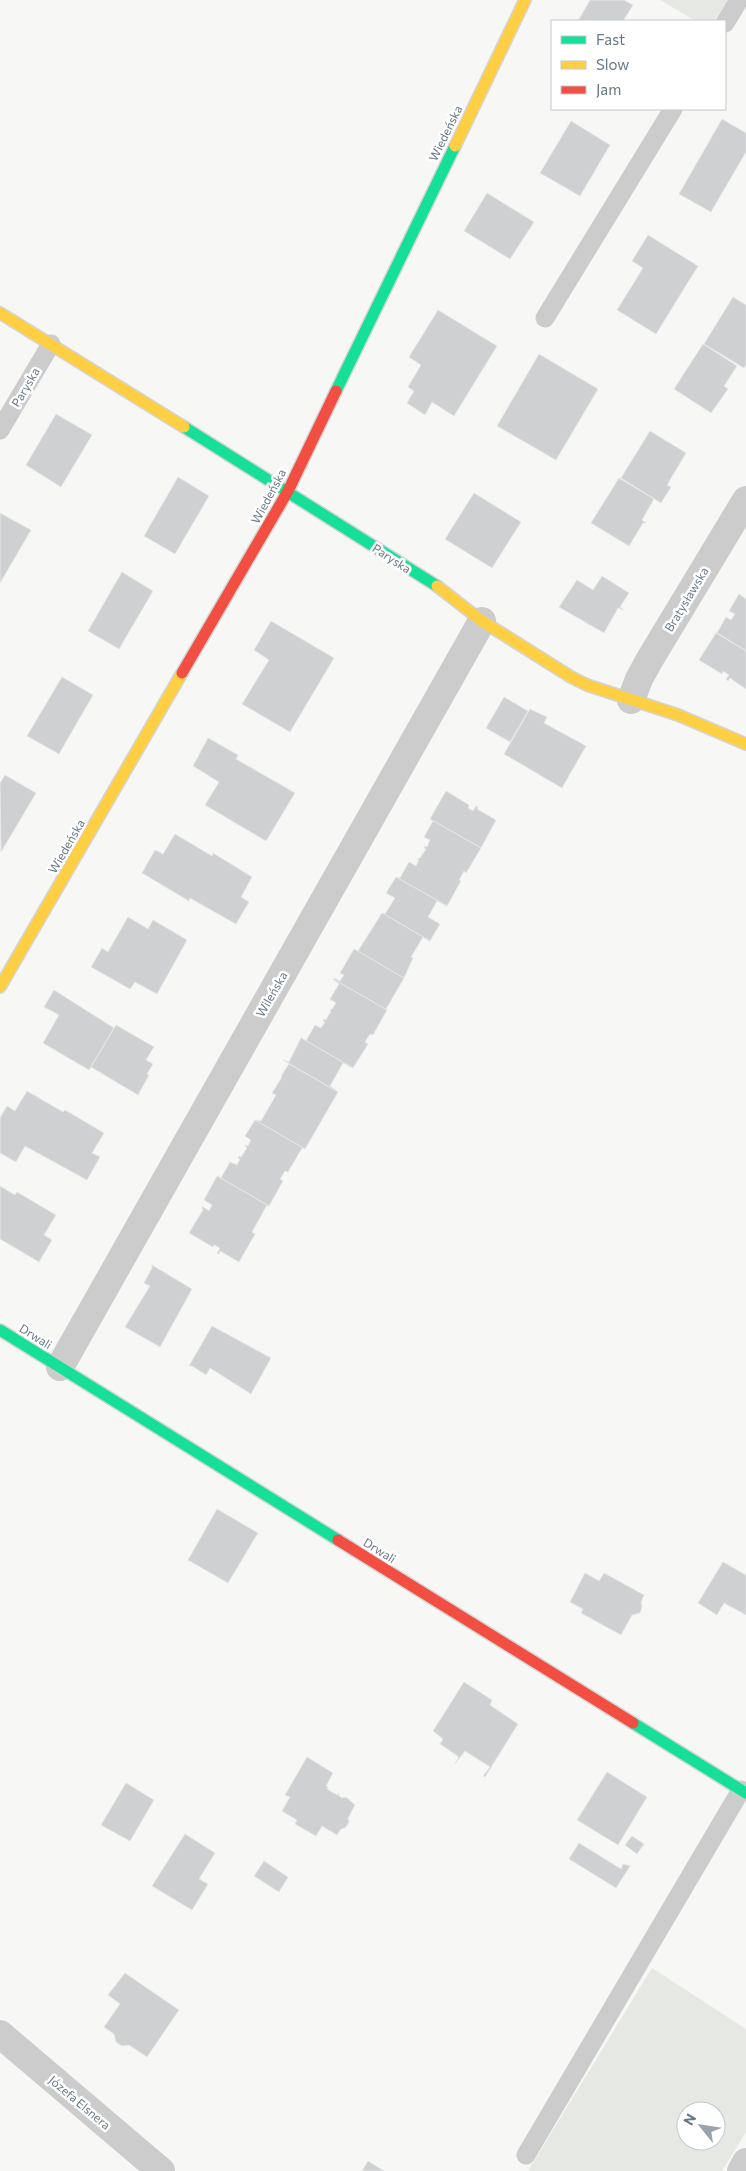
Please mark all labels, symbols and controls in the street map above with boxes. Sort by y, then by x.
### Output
legend [551,20,726,110]
text: Fast [596,30,625,48]
text: Slow [596,55,629,73]
text: Jam [596,80,621,98]
street label: Wiedeńska [426,103,464,163]
street label: Paryska [8,365,42,409]
street label: Wiedeńska [248,466,288,526]
street label: Paryska [370,540,414,576]
street label: Bratysławska [661,564,711,634]
street label: Wiedeńska [45,817,87,875]
street label: Wileńska [252,969,290,1019]
street label: Drwali [17,1321,55,1351]
street label: Drwali [361,1535,399,1565]
street label: Józefa Elsnera [46,2072,114,2132]
north arrow [676,2101,726,2151]
text: N [679,2110,699,2128]

